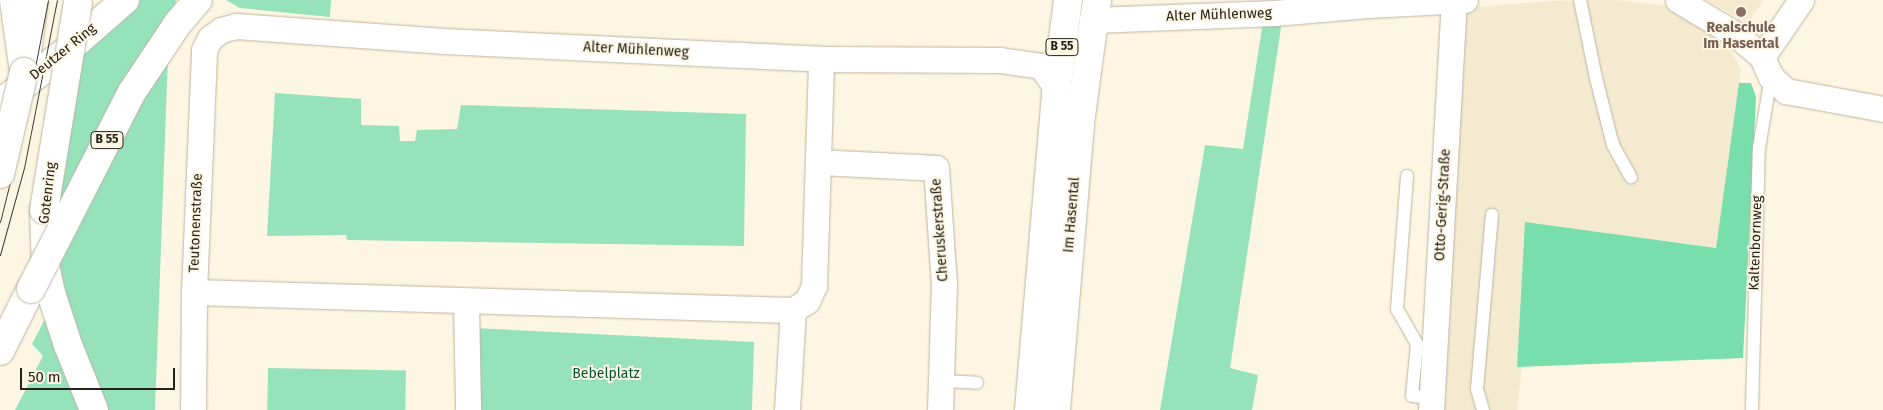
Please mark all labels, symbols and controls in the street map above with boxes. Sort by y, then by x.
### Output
street label: Alter Mühlenweg [1166,5,1272,25]
marker: Realschule Im Hasental [1735,6,1747,18]
street label: Deutzer Ring [26,20,100,84]
place label: Realschule Im Hasental [1703,20,1779,52]
road number: B 55 [1044,38,1080,56]
street label: Alter Mühlenweg [583,39,689,61]
road number: B 55 [90,130,124,150]
street label: Otto-Gerig-Straße [1432,148,1454,262]
street label: Gotenring [36,161,60,225]
street label: Teutonenstraße [186,173,206,273]
street label: Im Hasental [1060,177,1084,253]
street label: Cheruskerstraße [928,178,952,282]
street label: Kaltenbornweg [1746,195,1766,291]
scale bar [22,358,178,390]
park label: Bebelplatz [572,366,640,382]
text: 50 m [28,368,61,386]

